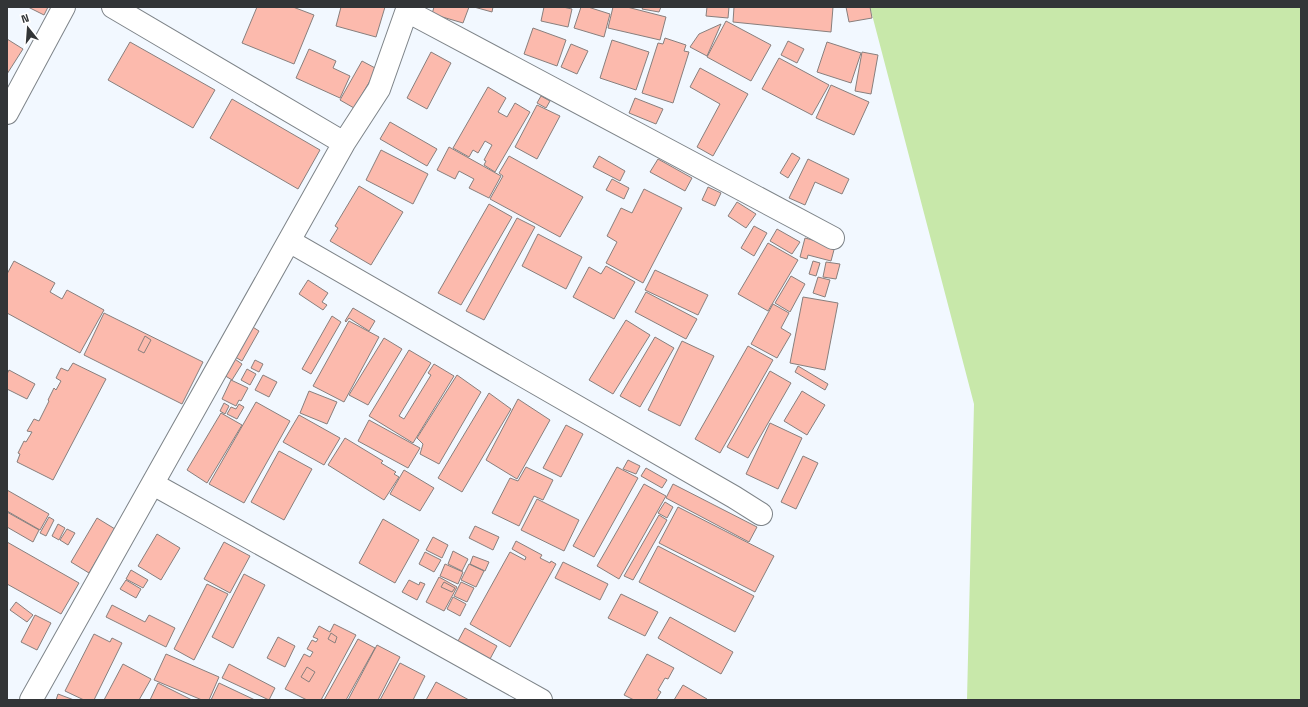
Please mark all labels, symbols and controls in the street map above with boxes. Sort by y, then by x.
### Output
north arrow [8,8,48,48]
text: N [20,11,31,26]

